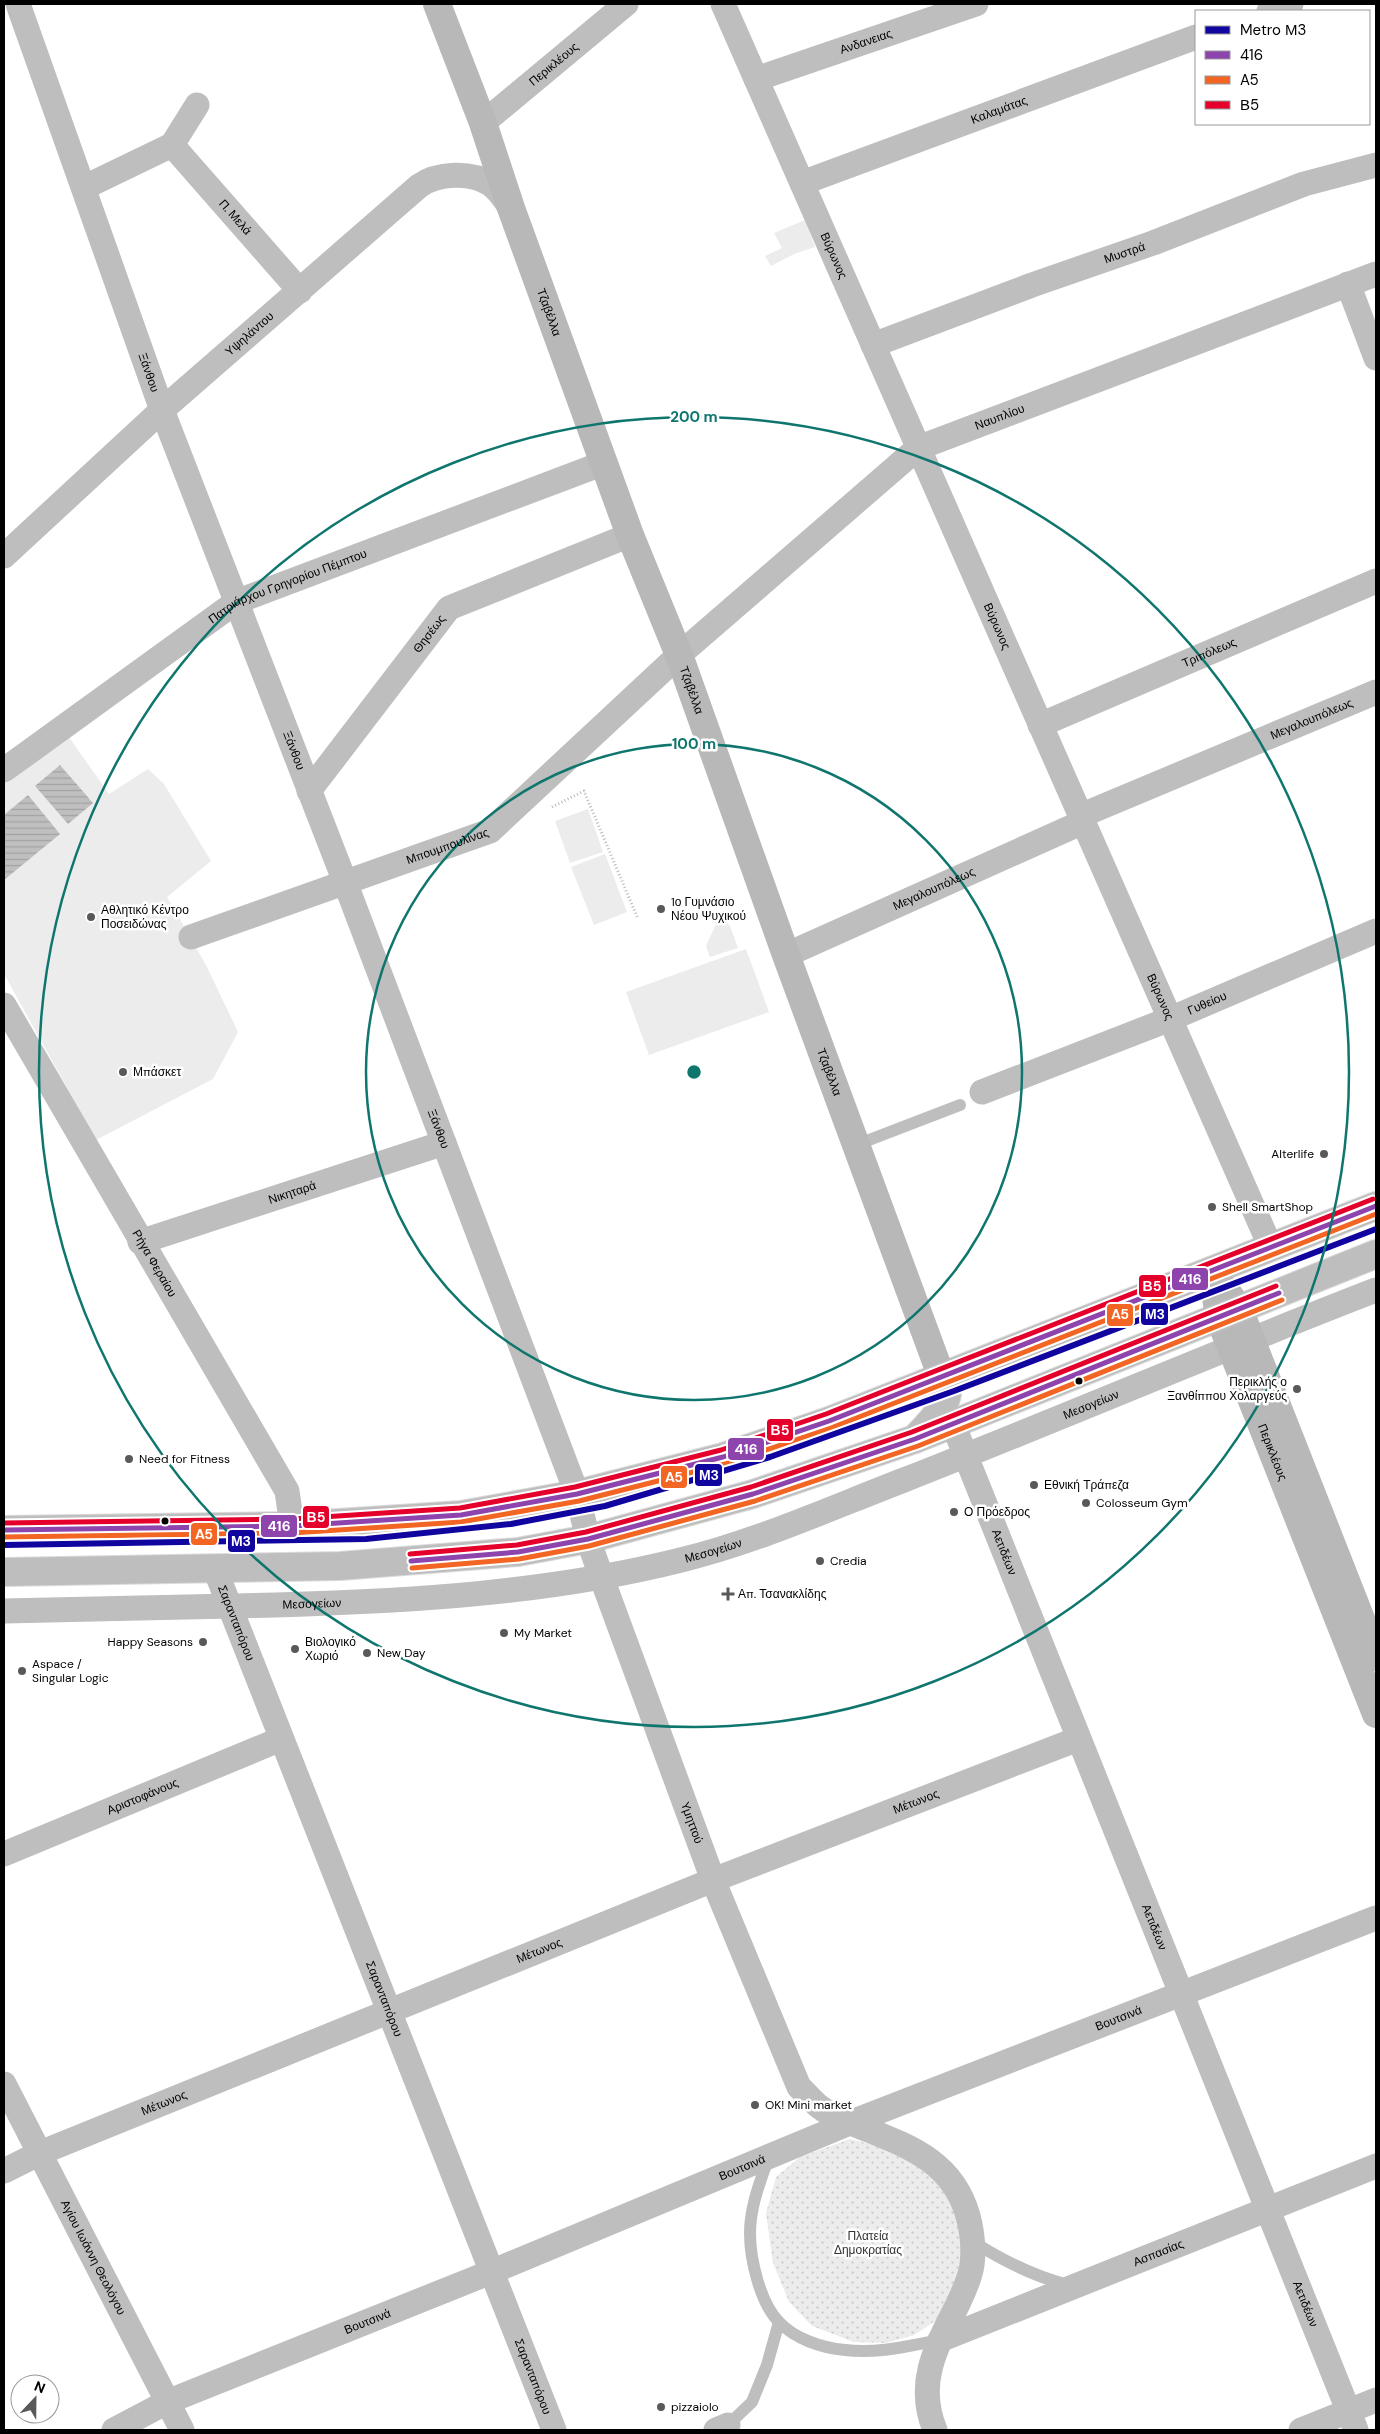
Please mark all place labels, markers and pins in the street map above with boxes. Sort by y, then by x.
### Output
place label: 1ο Γυμνάσιο Νέου Ψυχικού [671,894,746,924]
place label: Αθλητικό Κέντρο Ποσειδώνας [101,902,189,932]
marker: 1ο Γυμνάσιο Νέου Ψυχικού [655,903,667,915]
marker: Αθλητικό Κέντρο Ποσειδώνας [85,911,97,923]
centre of rings [685,1063,703,1081]
place label: Μπάσκετ [133,1064,181,1080]
marker: Μπάσκετ [117,1066,129,1078]
place label: Alterlife [1271,1146,1314,1162]
marker: Alterlife [1318,1148,1330,1160]
place label: Shell SmartShop [1222,1199,1313,1215]
marker: Shell SmartShop [1206,1201,1218,1213]
place label: Περικλής ο Ξανθίππου Χολαργεύς [1167,1374,1287,1404]
unlabelled marker [1074,1376,1084,1386]
marker: Περικλής ο Ξανθίππου Χολαργεύς [1291,1383,1303,1395]
place label: Need for Fitness [139,1451,230,1467]
marker: Need for Fitness [123,1453,135,1465]
place label: Εθνική Τράπεζα [1044,1477,1129,1493]
marker: Εθνική Τράπεζα [1028,1479,1040,1491]
place label: Colosseum Gym [1096,1495,1188,1511]
marker: Colosseum Gym [1080,1497,1092,1509]
place label: Ο Πρόεδρος [964,1504,1030,1520]
marker: Ο Πρόεδρος [948,1506,960,1518]
unlabelled marker [160,1516,170,1526]
place label: Credia [830,1553,867,1569]
marker: Credia [814,1555,826,1567]
place label: Απ. Τσανακλίδης [738,1586,827,1602]
marker: Απ. Τσανακλίδης [722,1588,734,1600]
place label: My Market [514,1625,572,1641]
marker: My Market [498,1627,510,1639]
place label: Happy Seasons [108,1634,193,1650]
place label: Βιολογικό Χωριό [305,1634,356,1664]
marker: Happy Seasons [197,1636,209,1648]
marker: Βιολογικό Χωριό [289,1643,301,1655]
place label: New Day [377,1645,426,1661]
marker: New Day [361,1647,373,1659]
place label: Aspace / Singular Logic [32,1656,109,1686]
marker: Aspace / Singular Logic [16,1665,28,1677]
place label: OK! Mini market [765,2097,852,2113]
marker: OK! Mini market [749,2099,761,2111]
place label: pizzaiolo [671,2399,719,2415]
marker: pizzaiolo [655,2401,667,2413]

